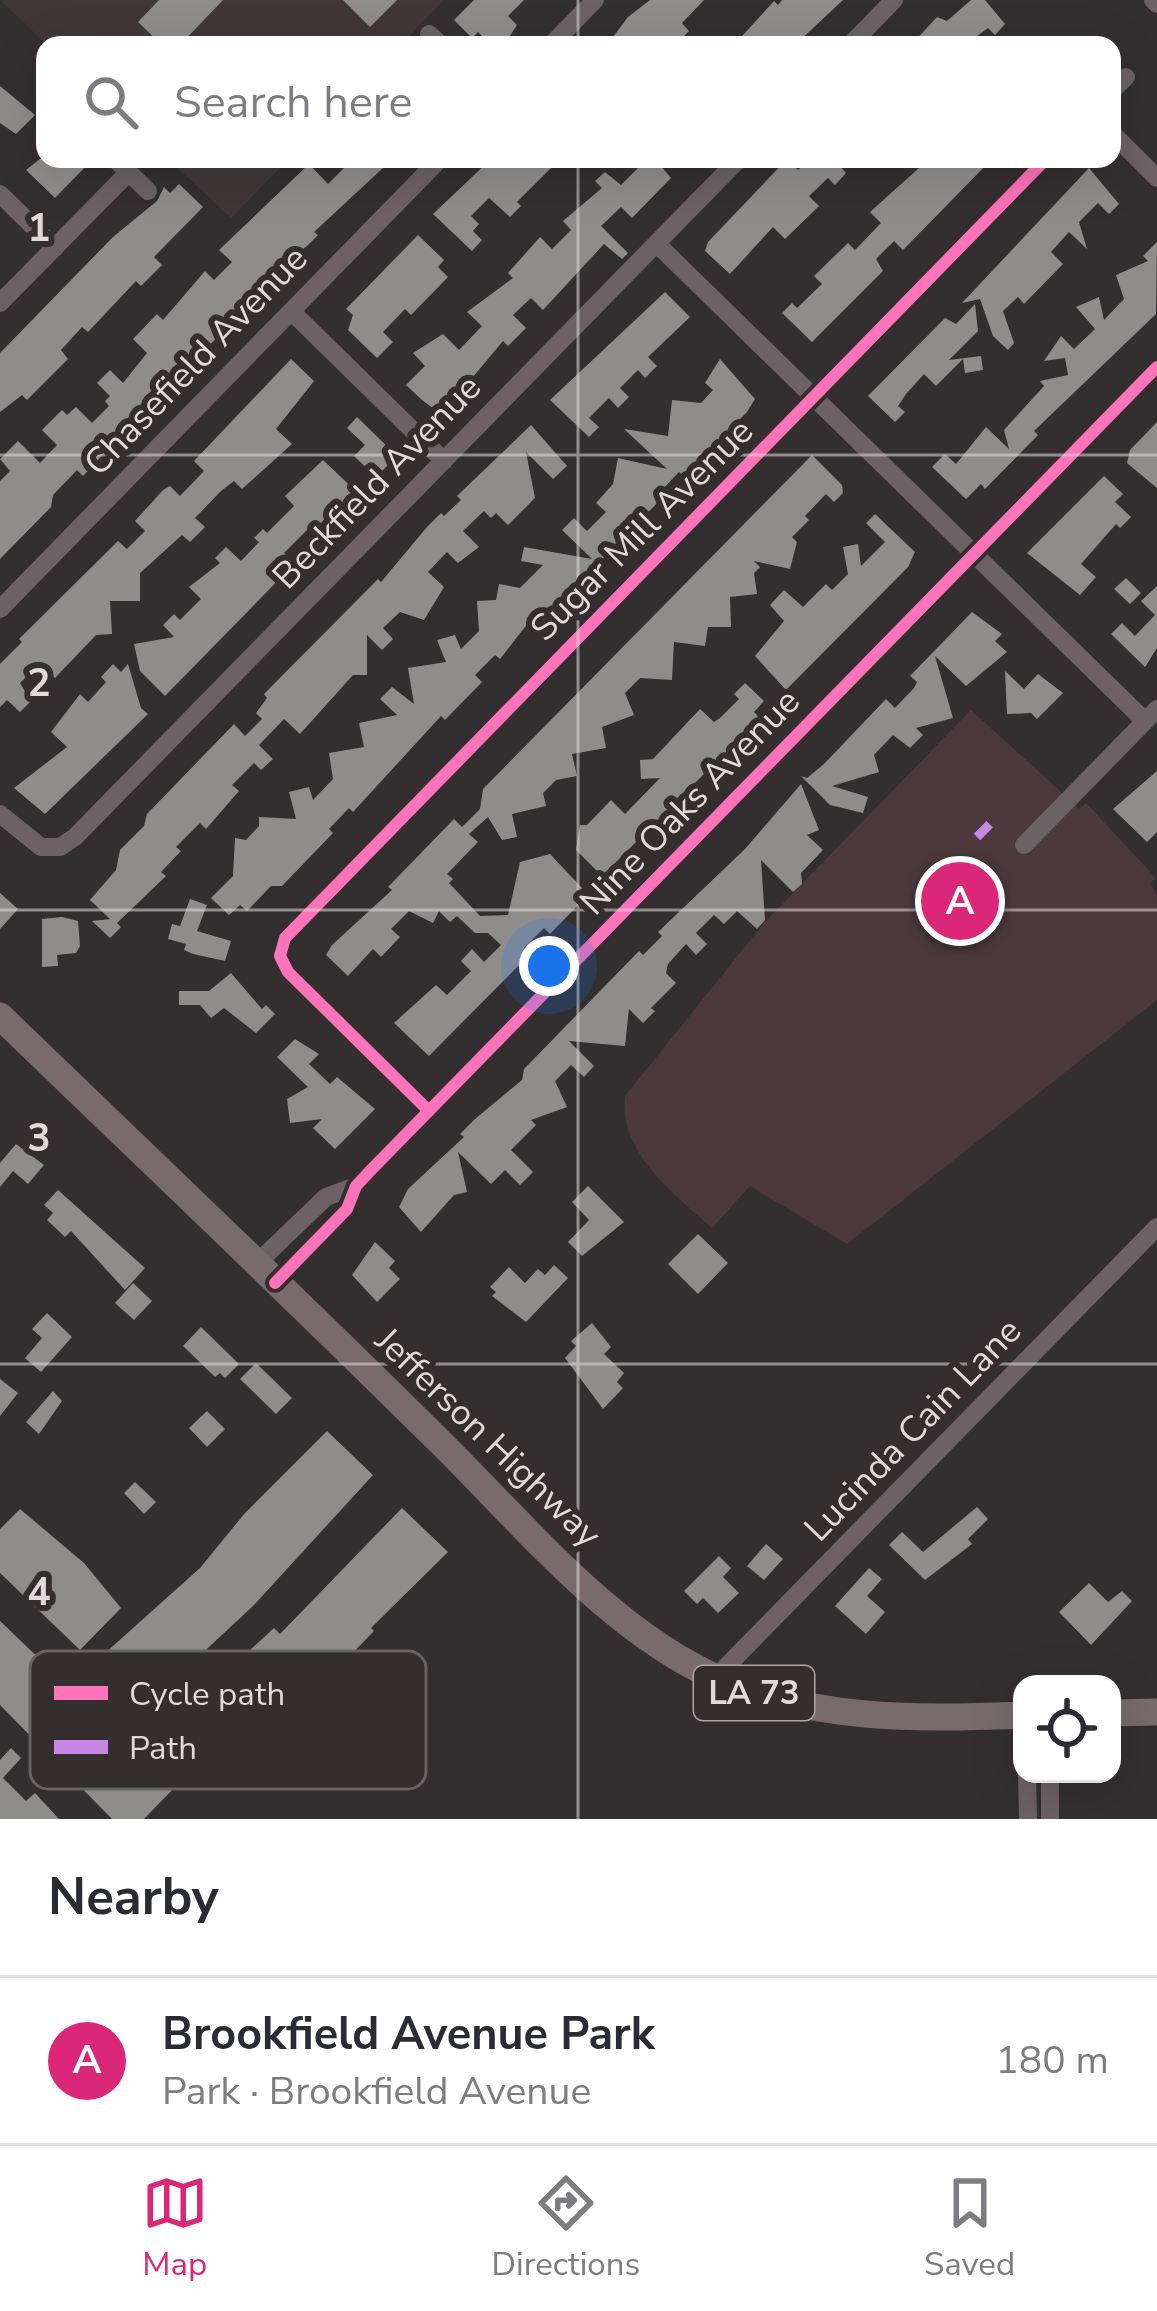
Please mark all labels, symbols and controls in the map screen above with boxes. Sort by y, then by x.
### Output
search box [36,36,1121,168]
icon: search [78,69,144,135]
text: Search here [174,72,413,133]
text: 1 [27,202,51,255]
street label: Chasefield Avenue [73,235,319,487]
street label: Beckfield Avenue [262,364,492,600]
street label: Sugar Mill Avenue [520,408,764,652]
text: 2 [27,657,51,710]
street label: Nine Oaks Avenue [569,678,811,926]
pin: A [921,856,999,946]
your location [519,936,579,996]
text: 3 [27,1112,51,1165]
street label: Lucinda Cain Lane [794,1308,1032,1552]
street label: Jefferson Highway [363,1317,612,1559]
text: 4 [27,1566,51,1619]
legend [30,1651,426,1789]
road number: LA 73 [694,1666,814,1720]
text: Cycle path [129,1672,285,1717]
map controls [1013,1675,1121,1783]
button: locate [1013,1675,1121,1783]
text: Path [129,1726,197,1771]
text: Nearby [48,1862,219,1932]
text: Brookfield Avenue Park [162,2004,655,2065]
text: A [72,2034,102,2087]
text: 180 m [995,2034,1109,2087]
text: Park · Brookfield Avenue [162,2065,591,2118]
tab: Map [142,2170,208,2287]
tab: Directions [492,2170,640,2287]
tab: Saved [924,2170,1015,2287]

